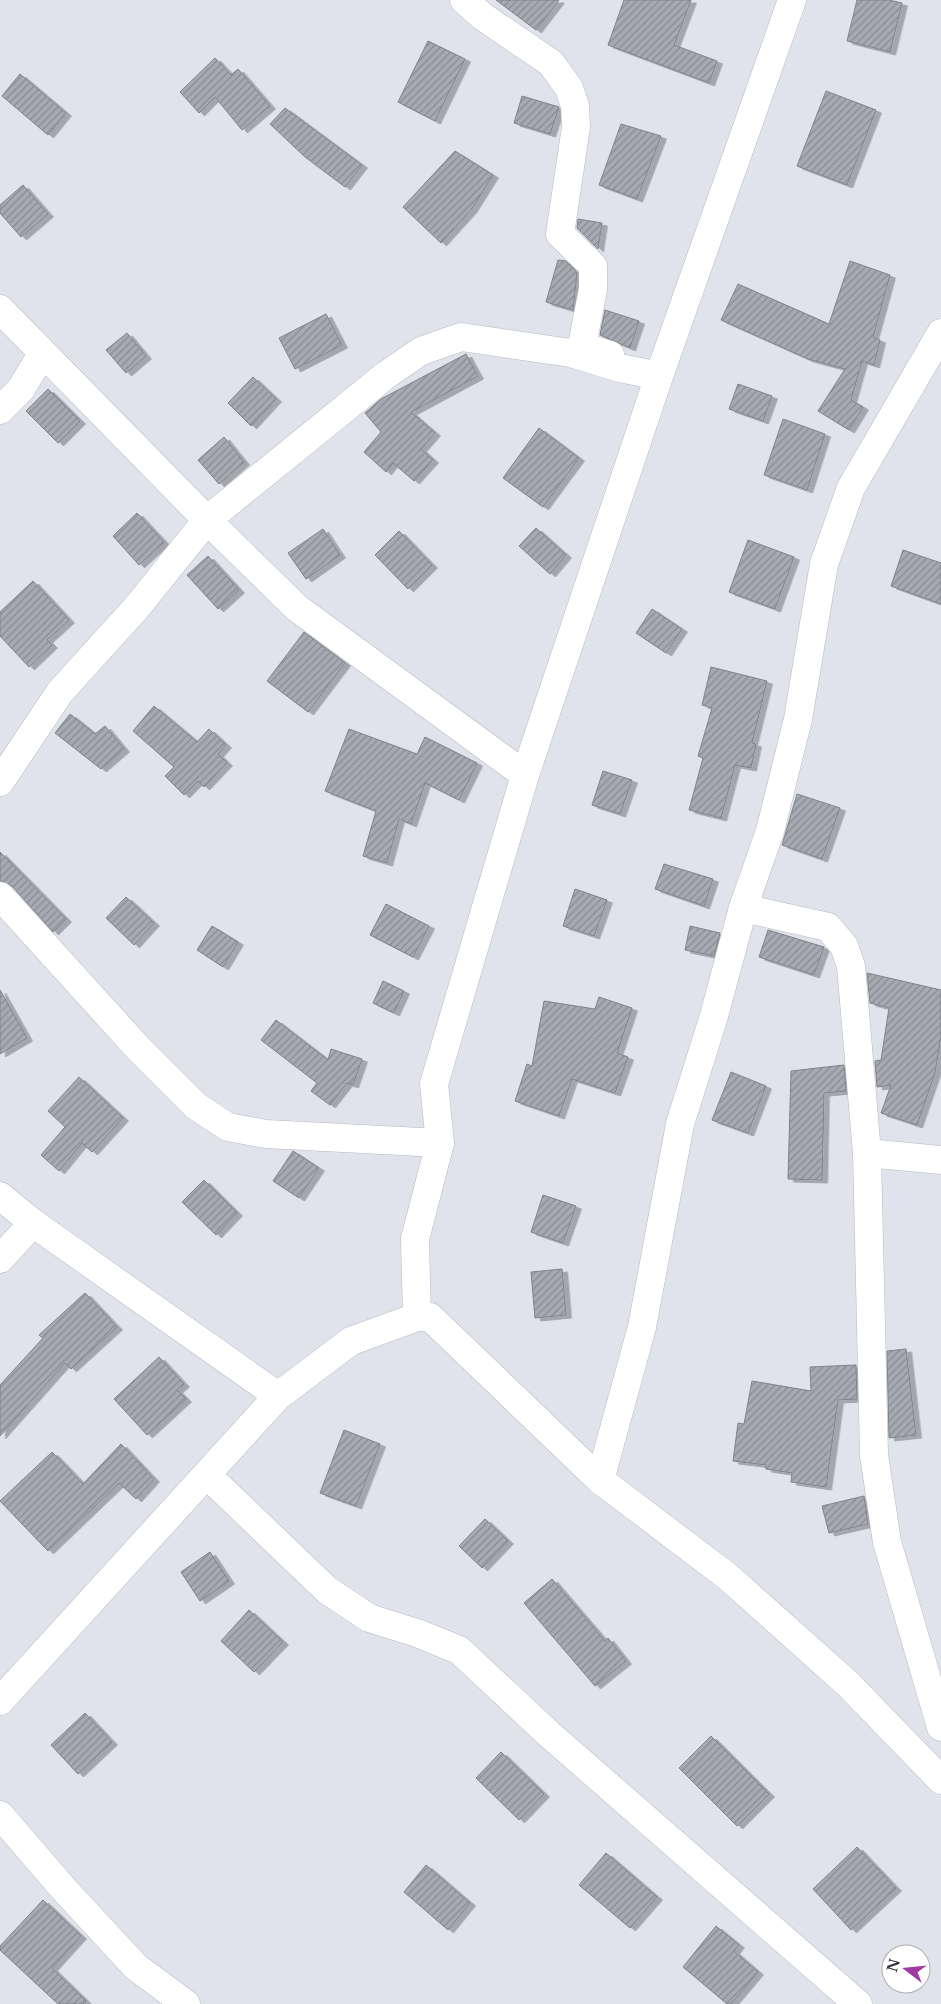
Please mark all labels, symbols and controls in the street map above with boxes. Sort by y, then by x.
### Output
north arrow [881,1944,931,1994]
text: N [883,1957,904,1974]

